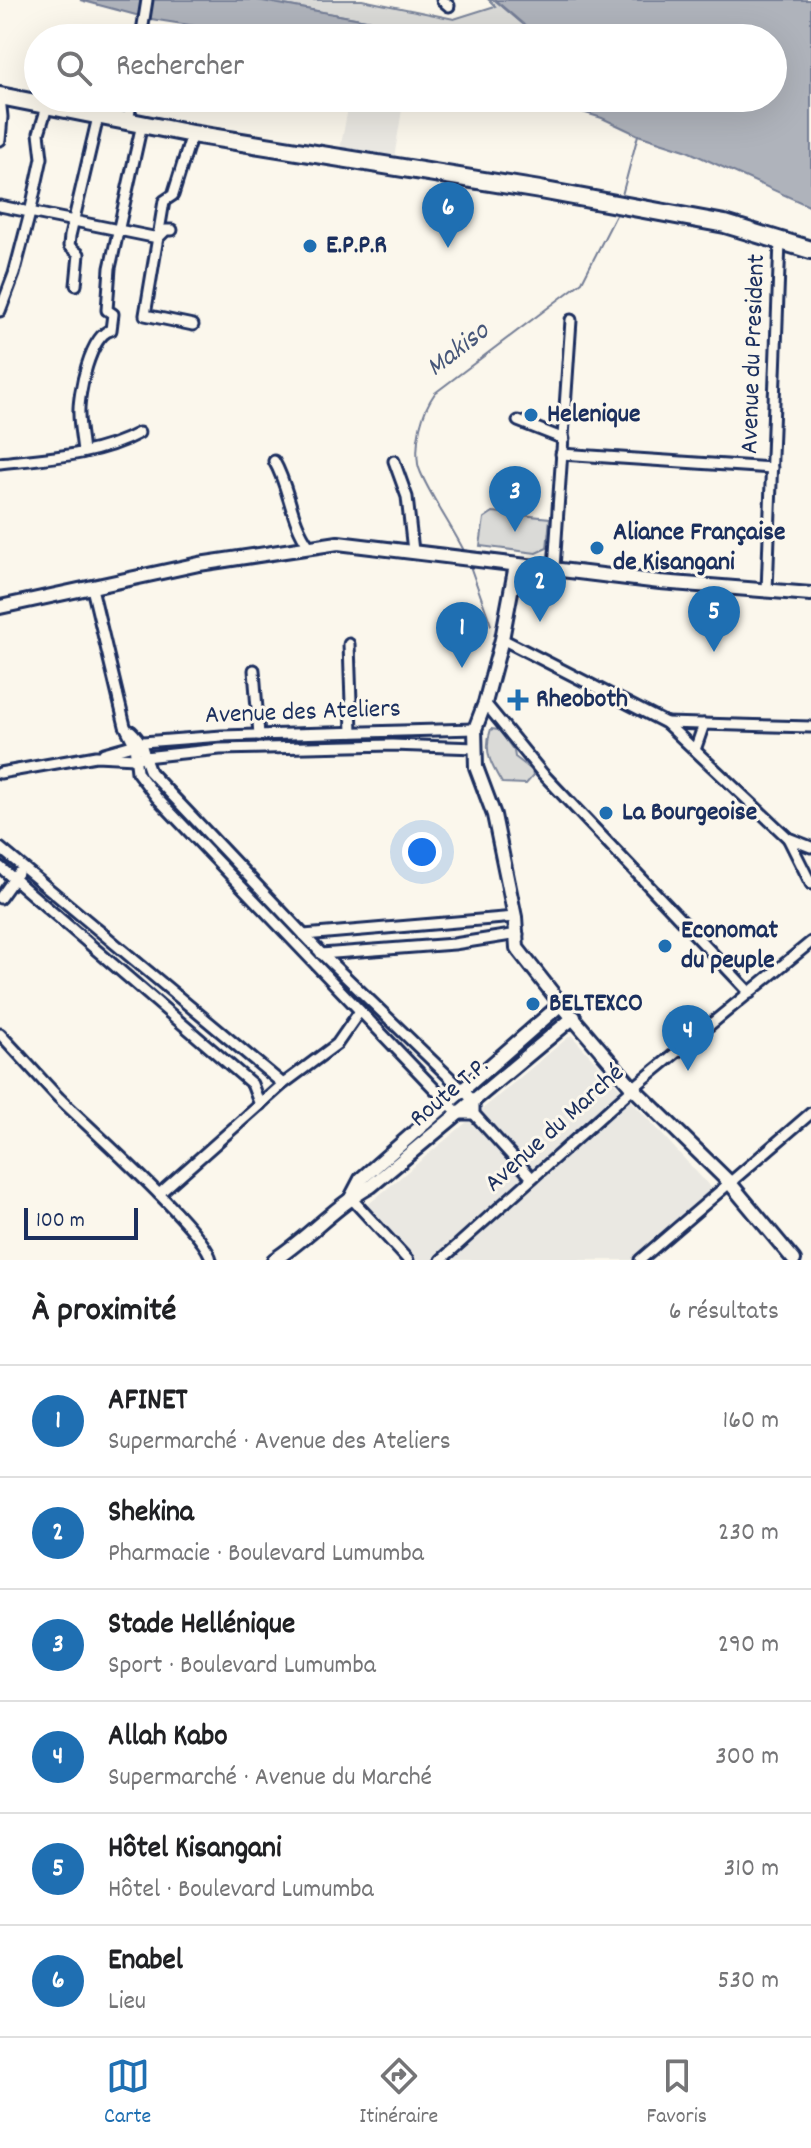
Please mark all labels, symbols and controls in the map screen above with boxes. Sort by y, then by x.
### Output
search box [24,24,787,112]
icon: search [52,46,96,90]
text: Rechercher [116,47,244,90]
pin: 6 [422,182,474,248]
place label: E.P.P.R [326,228,387,265]
marker: E.P.P.R [301,237,319,255]
street label: Avenue du President [732,253,776,455]
water label: Makiso [419,313,500,388]
place label: Helenique [547,397,640,434]
marker: Helenique [522,406,540,424]
pin: 3 [489,466,541,532]
place label: Aliance Française de Kisangani [613,515,785,582]
marker: Aliance Française de Kisangani [588,539,606,557]
pin: 2 [514,556,566,622]
pin: 5 [688,586,740,652]
pin: 1 [436,602,488,668]
place label: Rheoboth [536,682,628,719]
marker: Rheoboth [507,689,529,711]
street label: Avenue des Ateliers [204,691,402,735]
place label: La Bourgeoise [622,795,757,832]
marker: La Bourgeoise [597,804,615,822]
your location [402,832,442,872]
place label: Economat du peuple [681,913,778,980]
marker: Economat du peuple [656,937,674,955]
place label: BELTEXCO [549,986,643,1023]
marker: BELTEXCO [524,995,542,1013]
pin: 4 [662,1005,714,1071]
street label: Route T.P. [402,1049,498,1137]
street label: Avenue du Marché [477,1056,633,1202]
scale bar [24,1204,138,1240]
text: 100 m [36,1206,85,1237]
text: À proximité [32,1288,176,1337]
text: 6 résultats [669,1294,779,1331]
text: AFINET [108,1381,188,1424]
text: 1 [55,1403,61,1440]
text: 160 m [723,1403,779,1440]
text: Supermarché · Avenue des Ateliers [108,1424,451,1461]
text: Shekina [108,1493,194,1536]
text: 2 [52,1515,64,1552]
text: 230 m [718,1515,779,1552]
text: Pharmacie · Boulevard Lumumba [108,1536,424,1573]
text: Stade Hellénique [108,1605,295,1648]
text: 3 [52,1627,64,1664]
text: 290 m [718,1627,779,1664]
text: Sport · Boulevard Lumumba [108,1648,376,1685]
text: Allah Kabo [108,1717,228,1760]
text: 4 [53,1739,63,1776]
text: 300 m [715,1739,779,1776]
text: Supermarché · Avenue du Marché [108,1760,432,1797]
text: Hôtel Kisangani [108,1829,281,1872]
text: 5 [52,1851,64,1888]
text: 310 m [724,1851,779,1888]
text: Hôtel · Boulevard Lumumba [108,1872,374,1909]
text: Enabel [108,1941,183,1984]
text: 6 [52,1963,64,2000]
text: 530 m [717,1963,779,2000]
text: Lieu [108,1984,146,2021]
tab: Carte [104,2054,151,2133]
tab: Itinéraire [359,2054,438,2133]
tab: Favoris [646,2054,707,2133]

